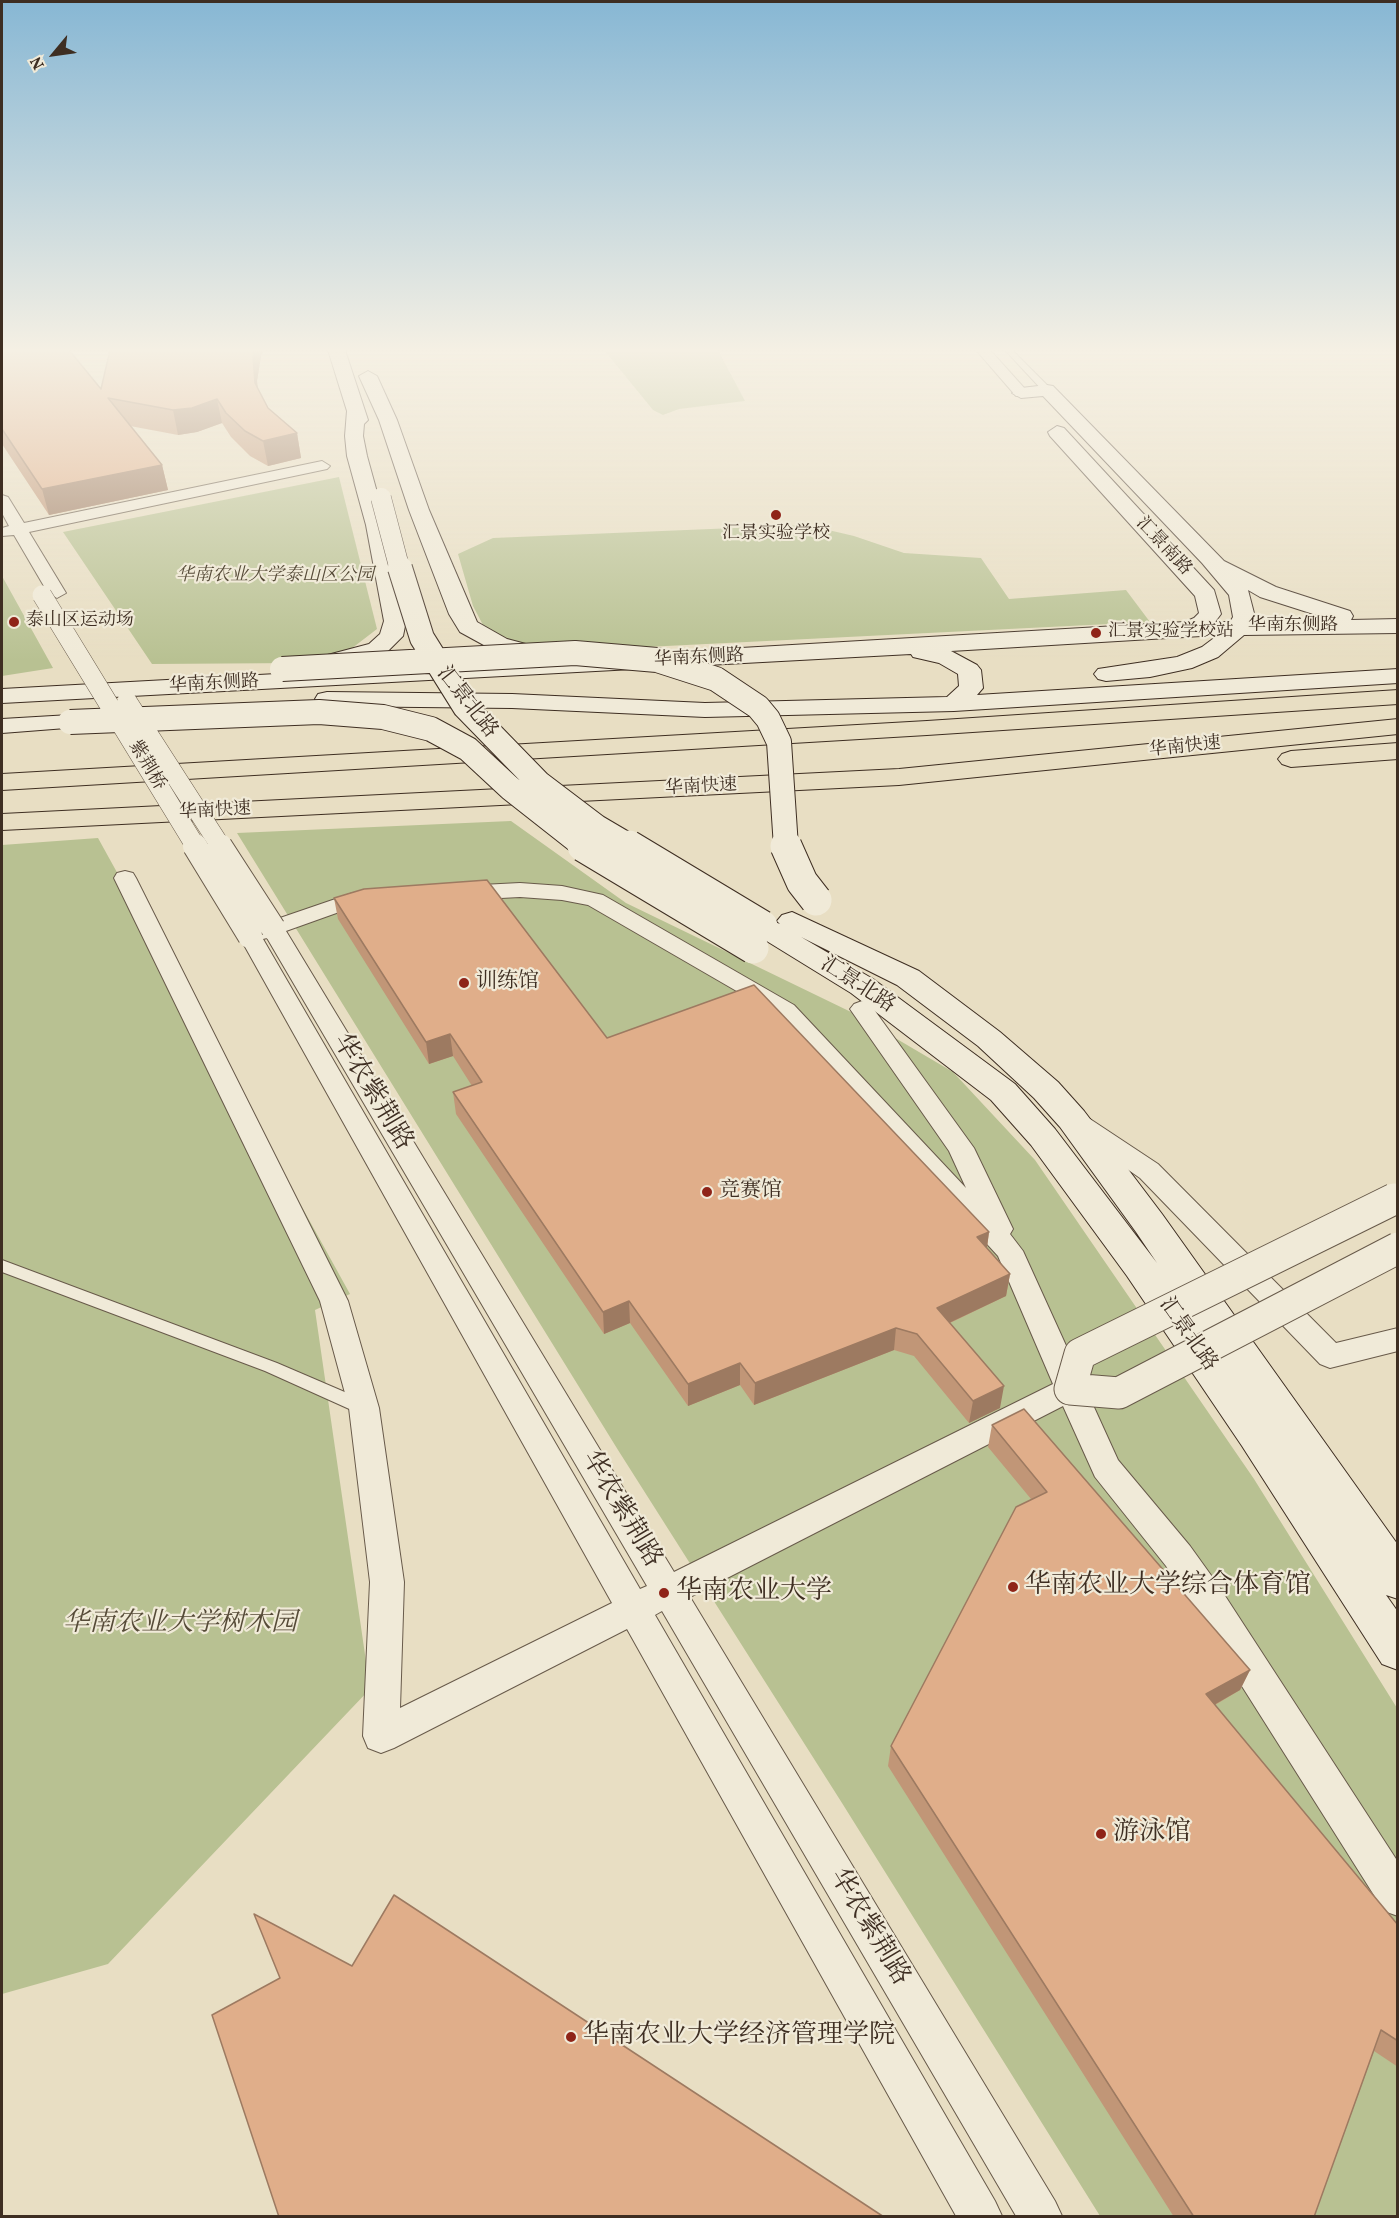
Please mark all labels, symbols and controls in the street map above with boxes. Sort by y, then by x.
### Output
north arrow [24,24,84,84]
text: N [26,52,51,73]
marker: 汇景实验学校 [769,508,783,522]
street label: 汇景南路 [1131,513,1195,581]
place label: 汇景实验学校 [722,524,830,546]
park label: 华南农业大学泰山区公园 [176,566,374,588]
place label: 泰山区运动场 [26,611,134,633]
marker: 泰山区运动场 [7,615,21,629]
street label: 华南东侧路 [1248,616,1338,638]
place label: 汇景实验学校站 [1108,622,1234,644]
marker: 汇景实验学校站 [1089,626,1103,640]
street label: 华南东侧路 [653,646,745,672]
street label: 汇景北路 [430,662,502,744]
street label: 华南东侧路 [168,672,260,698]
street label: 华南快速 [1148,733,1222,763]
street label: 紫荆桥 [123,737,169,795]
street label: 华南快速 [664,775,738,801]
street label: 华南快速 [178,799,252,825]
street label: 汇景北路 [815,953,899,1019]
place label: 训练馆 [476,970,539,996]
marker: 训练馆 [457,976,471,990]
street label: 华农紫荆路 [324,1029,418,1157]
place label: 竞赛馆 [719,1179,782,1205]
marker: 竞赛馆 [700,1185,714,1199]
street label: 汇景北路 [1153,1293,1221,1377]
street label: 华农紫荆路 [573,1446,667,1574]
place label: 华南农业大学综合体育馆 [1025,1571,1311,1603]
place label: 华南农业大学 [676,1577,832,1609]
marker: 华南农业大学综合体育馆 [1006,1580,1020,1594]
marker: 华南农业大学 [657,1586,671,1600]
park label: 华南农业大学树木园 [63,1609,297,1641]
place label: 游泳馆 [1113,1818,1191,1850]
marker: 游泳馆 [1094,1827,1108,1841]
street label: 华农紫荆路 [821,1864,915,1992]
place label: 华南农业大学经济管理学院 [583,2021,895,2053]
marker: 华南农业大学经济管理学院 [564,2030,578,2044]

